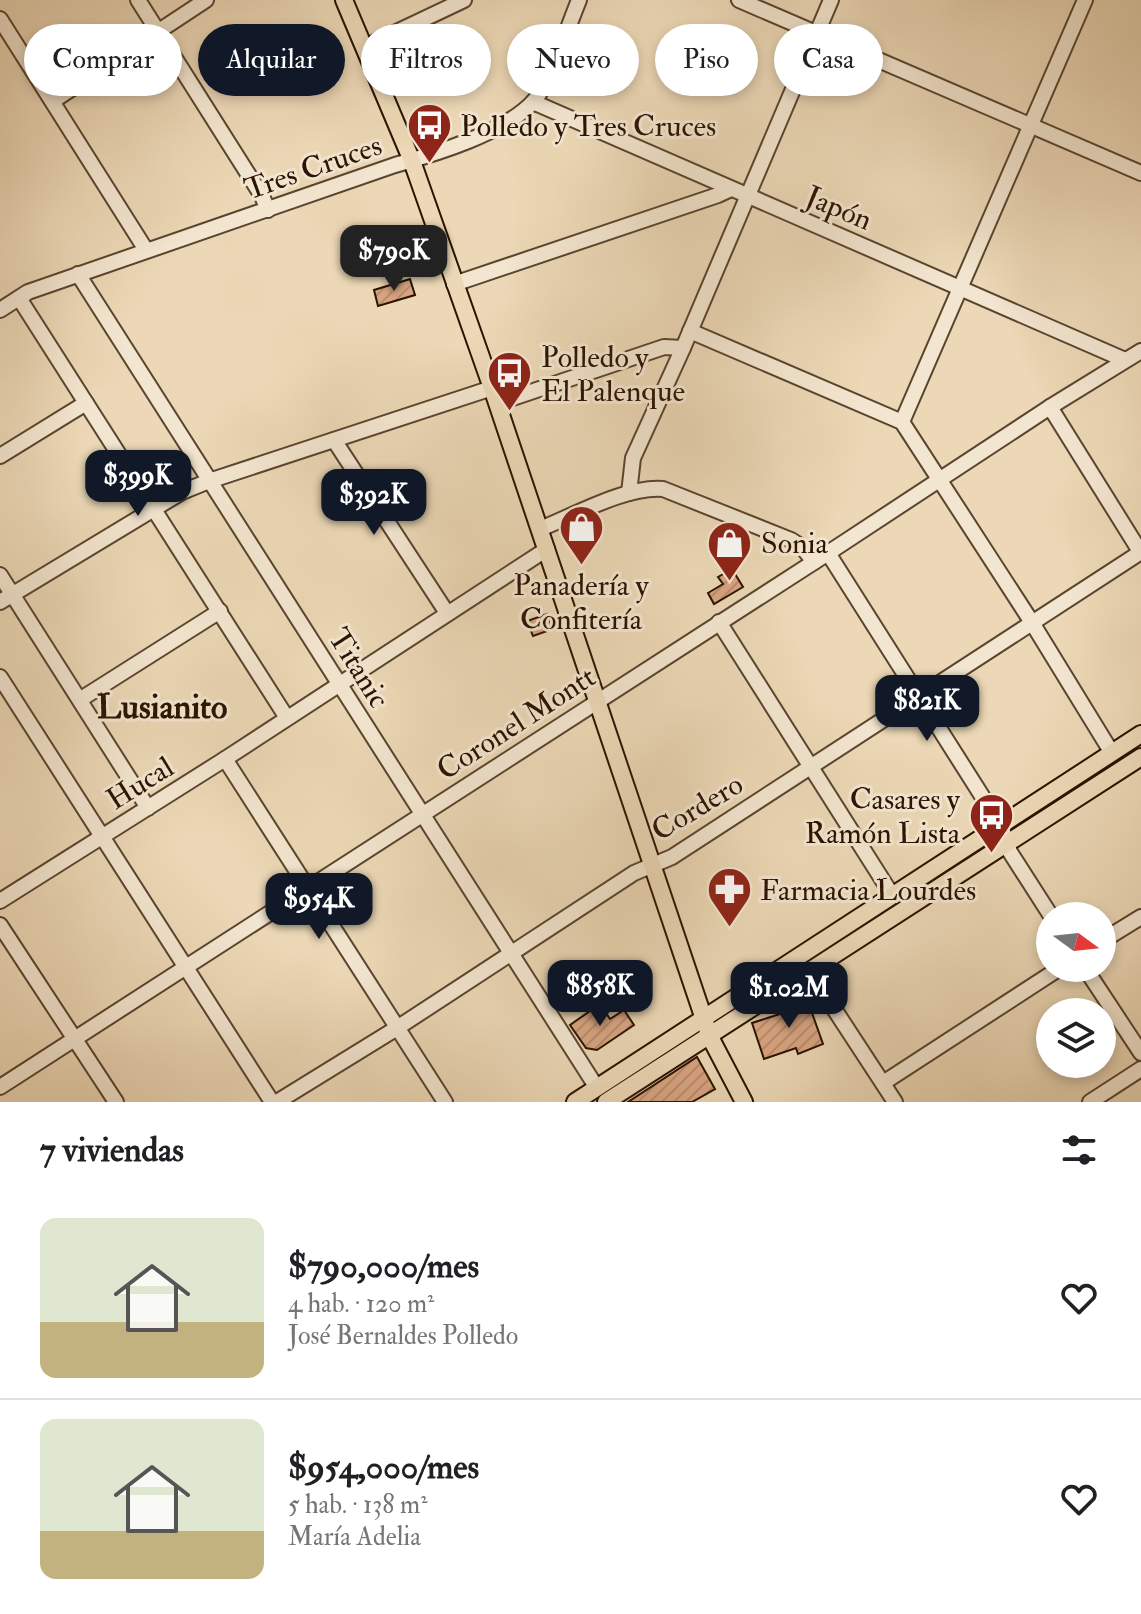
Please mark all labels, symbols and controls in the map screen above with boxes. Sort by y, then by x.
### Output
chip: Comprar [24,24,182,96]
chip: Alquilar [198,24,345,96]
chip: Filtros [361,24,491,96]
chip: Nuevo [507,24,639,96]
chip: Piso [655,24,758,96]
chip: Casa [774,24,883,96]
bus stop icon: Polledo y Tres Cruces [405,102,453,165]
place label: Polledo y Tres Cruces [460,108,716,145]
street label: Tres Cruces [240,127,387,208]
street label: Japón [799,178,878,239]
pin: $790K [338,225,450,293]
text: $790K [358,235,430,267]
place label: Polledo y El Palenque [541,339,685,410]
bus stop icon: Polledo y El Palenque [486,350,534,413]
pin: $399K [82,450,194,518]
text: $399K [103,460,173,492]
pin: $392K [318,469,430,537]
text: $392K [339,479,409,511]
shop icon: Panadería y Confitería [557,503,605,566]
shop icon: Sonia [706,519,754,582]
place label: Sonia [761,525,829,562]
place label: Panadería y Confitería [513,567,649,638]
street label: Titanic [320,621,397,715]
street label: Coronel Montt [430,658,603,788]
pin: $821K [871,675,983,743]
text: $821K [893,685,961,717]
district label: Lusianito [97,686,227,729]
street label: Hucal [100,749,181,818]
street label: Cordero [645,766,750,849]
place label: Casares y Ramón Lista [805,781,961,852]
bus stop icon: Casares y Ramón Lista [967,792,1015,855]
pharmacy icon: Farmacia Lourdes [705,866,753,929]
place label: Farmacia Lourdes [760,872,976,909]
pin: $954K [263,873,375,941]
text: $954K [284,883,355,915]
north arrow [1036,902,1116,982]
map controls [1036,902,1116,1078]
pin: $858K [544,960,656,1028]
pin: $1.02M [724,962,854,1030]
text: $858K [566,970,634,1002]
text: $1.02M [749,972,829,1004]
button: layers [1036,998,1116,1078]
icon: filters [1057,1128,1101,1172]
text: 7 viviendas [40,1129,184,1172]
text: $790,000/mes [288,1245,479,1288]
icon: home [104,1250,200,1346]
icon: heart [1057,1276,1101,1320]
text: 4 hab. · 120 m² [288,1288,434,1320]
text: José Bernaldes Polledo [288,1320,518,1352]
text: $954,000/mes [288,1446,479,1489]
icon: home [104,1451,200,1547]
icon: heart [1057,1477,1101,1521]
text: 5 hab. · 138 m² [288,1489,428,1521]
text: María Adelia [288,1521,421,1553]

